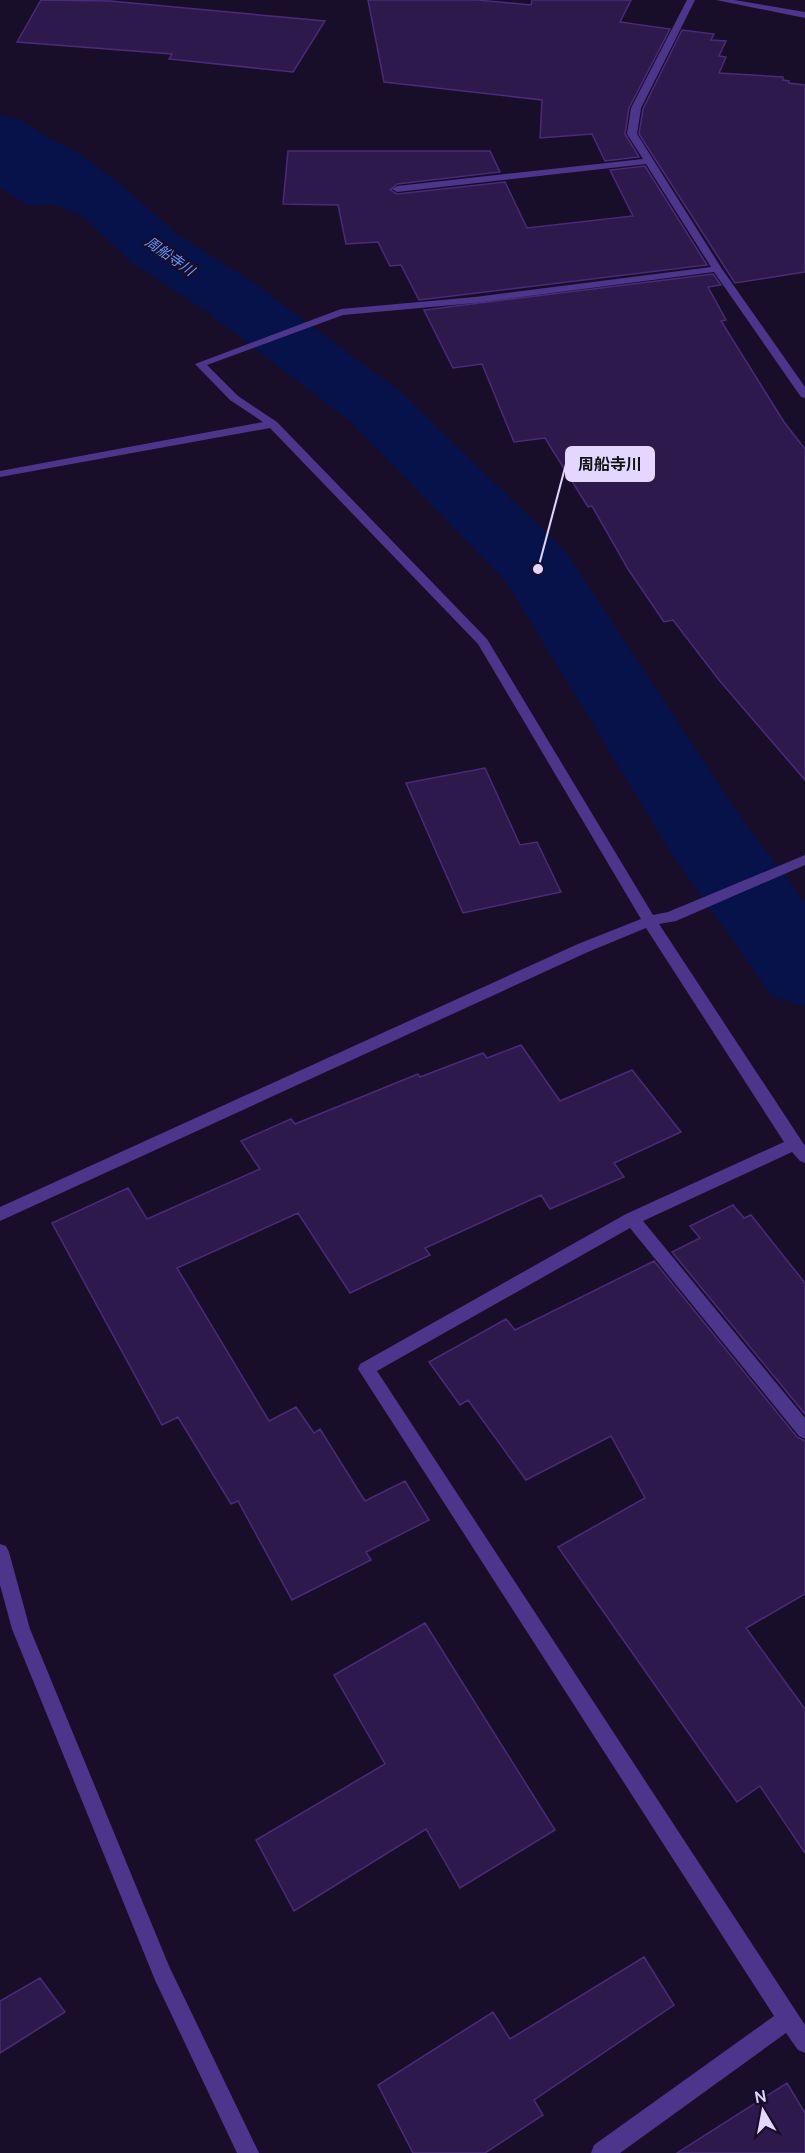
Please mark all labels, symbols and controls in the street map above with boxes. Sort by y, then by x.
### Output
water label: 周船寺川 [142,232,200,281]
callout: 周船寺川 [566,447,654,481]
text: 周船寺川 [578,453,642,475]
north arrow [733,2081,793,2141]
text: N [753,2084,768,2108]

